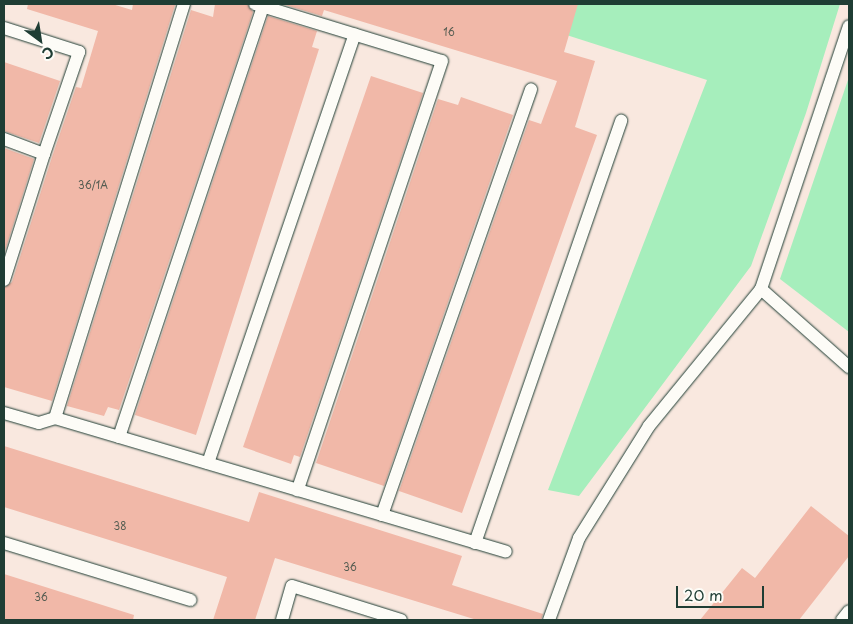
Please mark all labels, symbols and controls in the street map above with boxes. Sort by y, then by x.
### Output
north arrow [15,15,65,65]
house number: 16 [443,26,455,38]
text: С [38,42,58,65]
house number: 36/1А [78,179,108,191]
house number: 38 [114,520,126,532]
house number: 36 [343,561,357,573]
scale bar [678,576,766,608]
text: 20 m [684,583,723,606]
house number: 36 [34,591,48,603]

